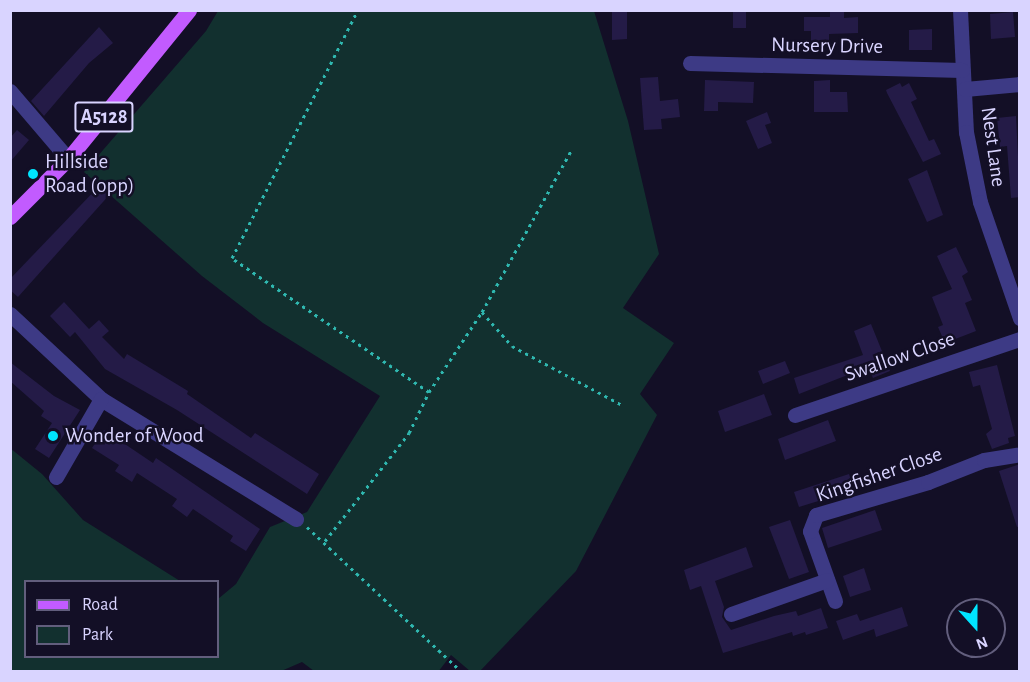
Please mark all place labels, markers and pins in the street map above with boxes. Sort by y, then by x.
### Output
place label: Hillside Road (opp) [45,149,134,199]
marker: Hillside Road (opp) [26,167,40,181]
place label: Wonder of Wood [65,423,204,449]
marker: Wonder of Wood [46,429,60,443]

